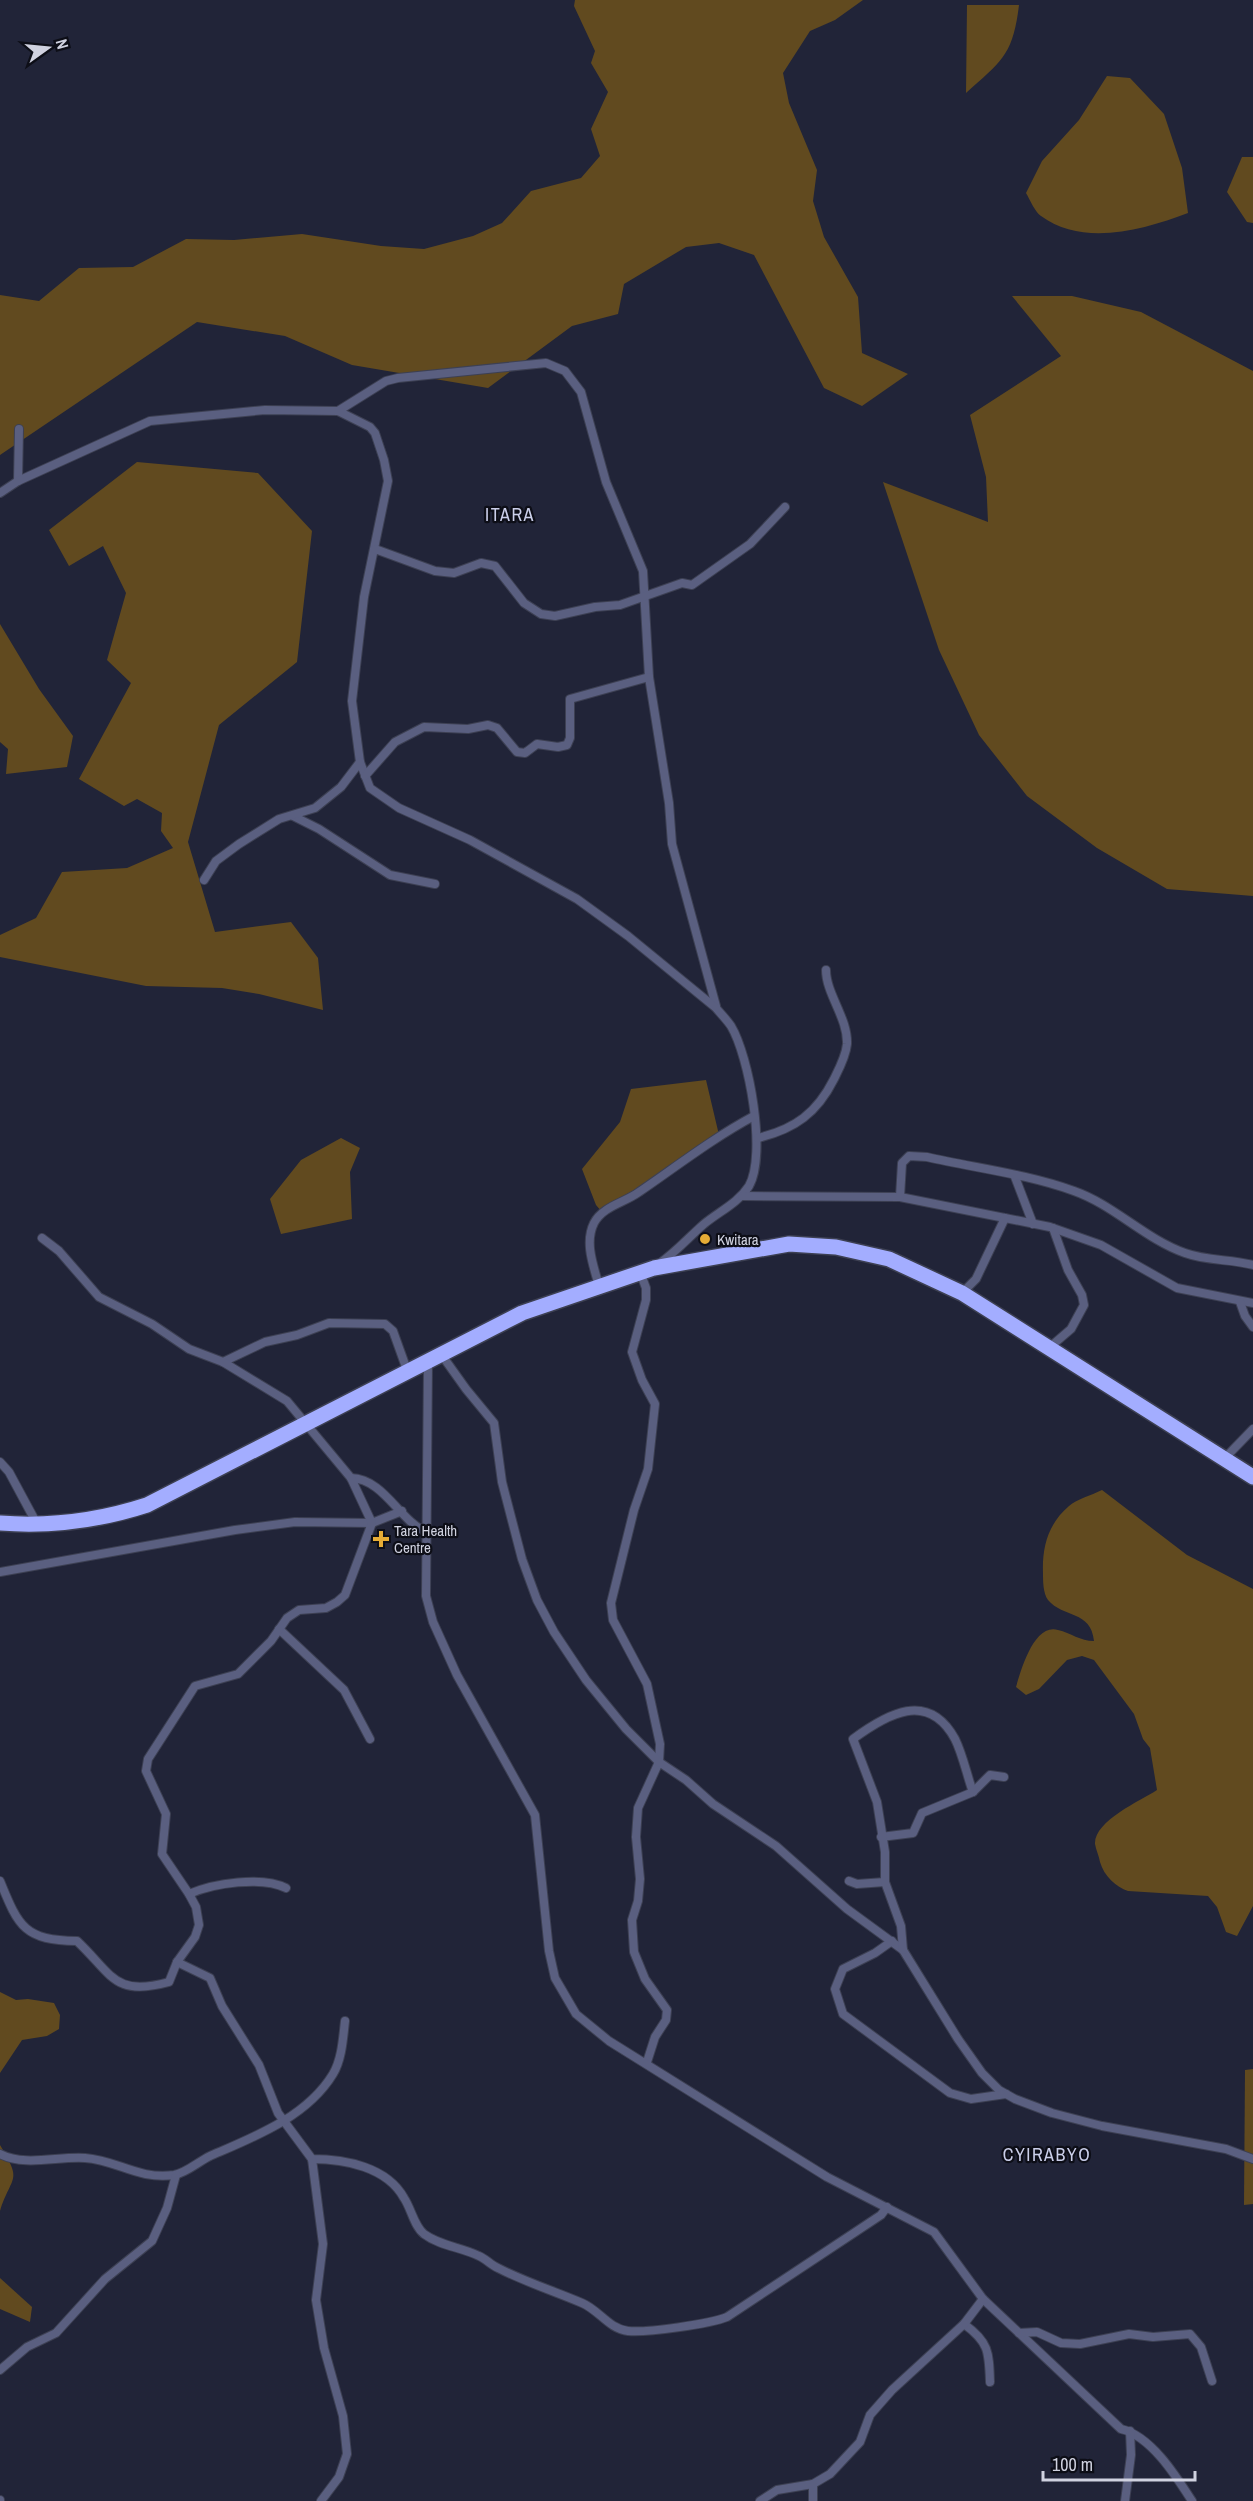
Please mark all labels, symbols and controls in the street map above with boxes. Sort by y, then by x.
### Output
north arrow [18,18,78,78]
text: N [51,37,74,52]
district label: ITARA [485,502,535,527]
place label: Kwitara [717,1229,759,1250]
marker: Kwitara [698,1232,712,1246]
place label: Tara Health Centre [394,1520,457,1558]
marker: Tara Health Centre [372,1530,390,1548]
district label: CYIRABYO [1003,2142,1091,2167]
scale bar [1043,2444,1194,2482]
text: 100 m [1052,2452,1093,2477]

